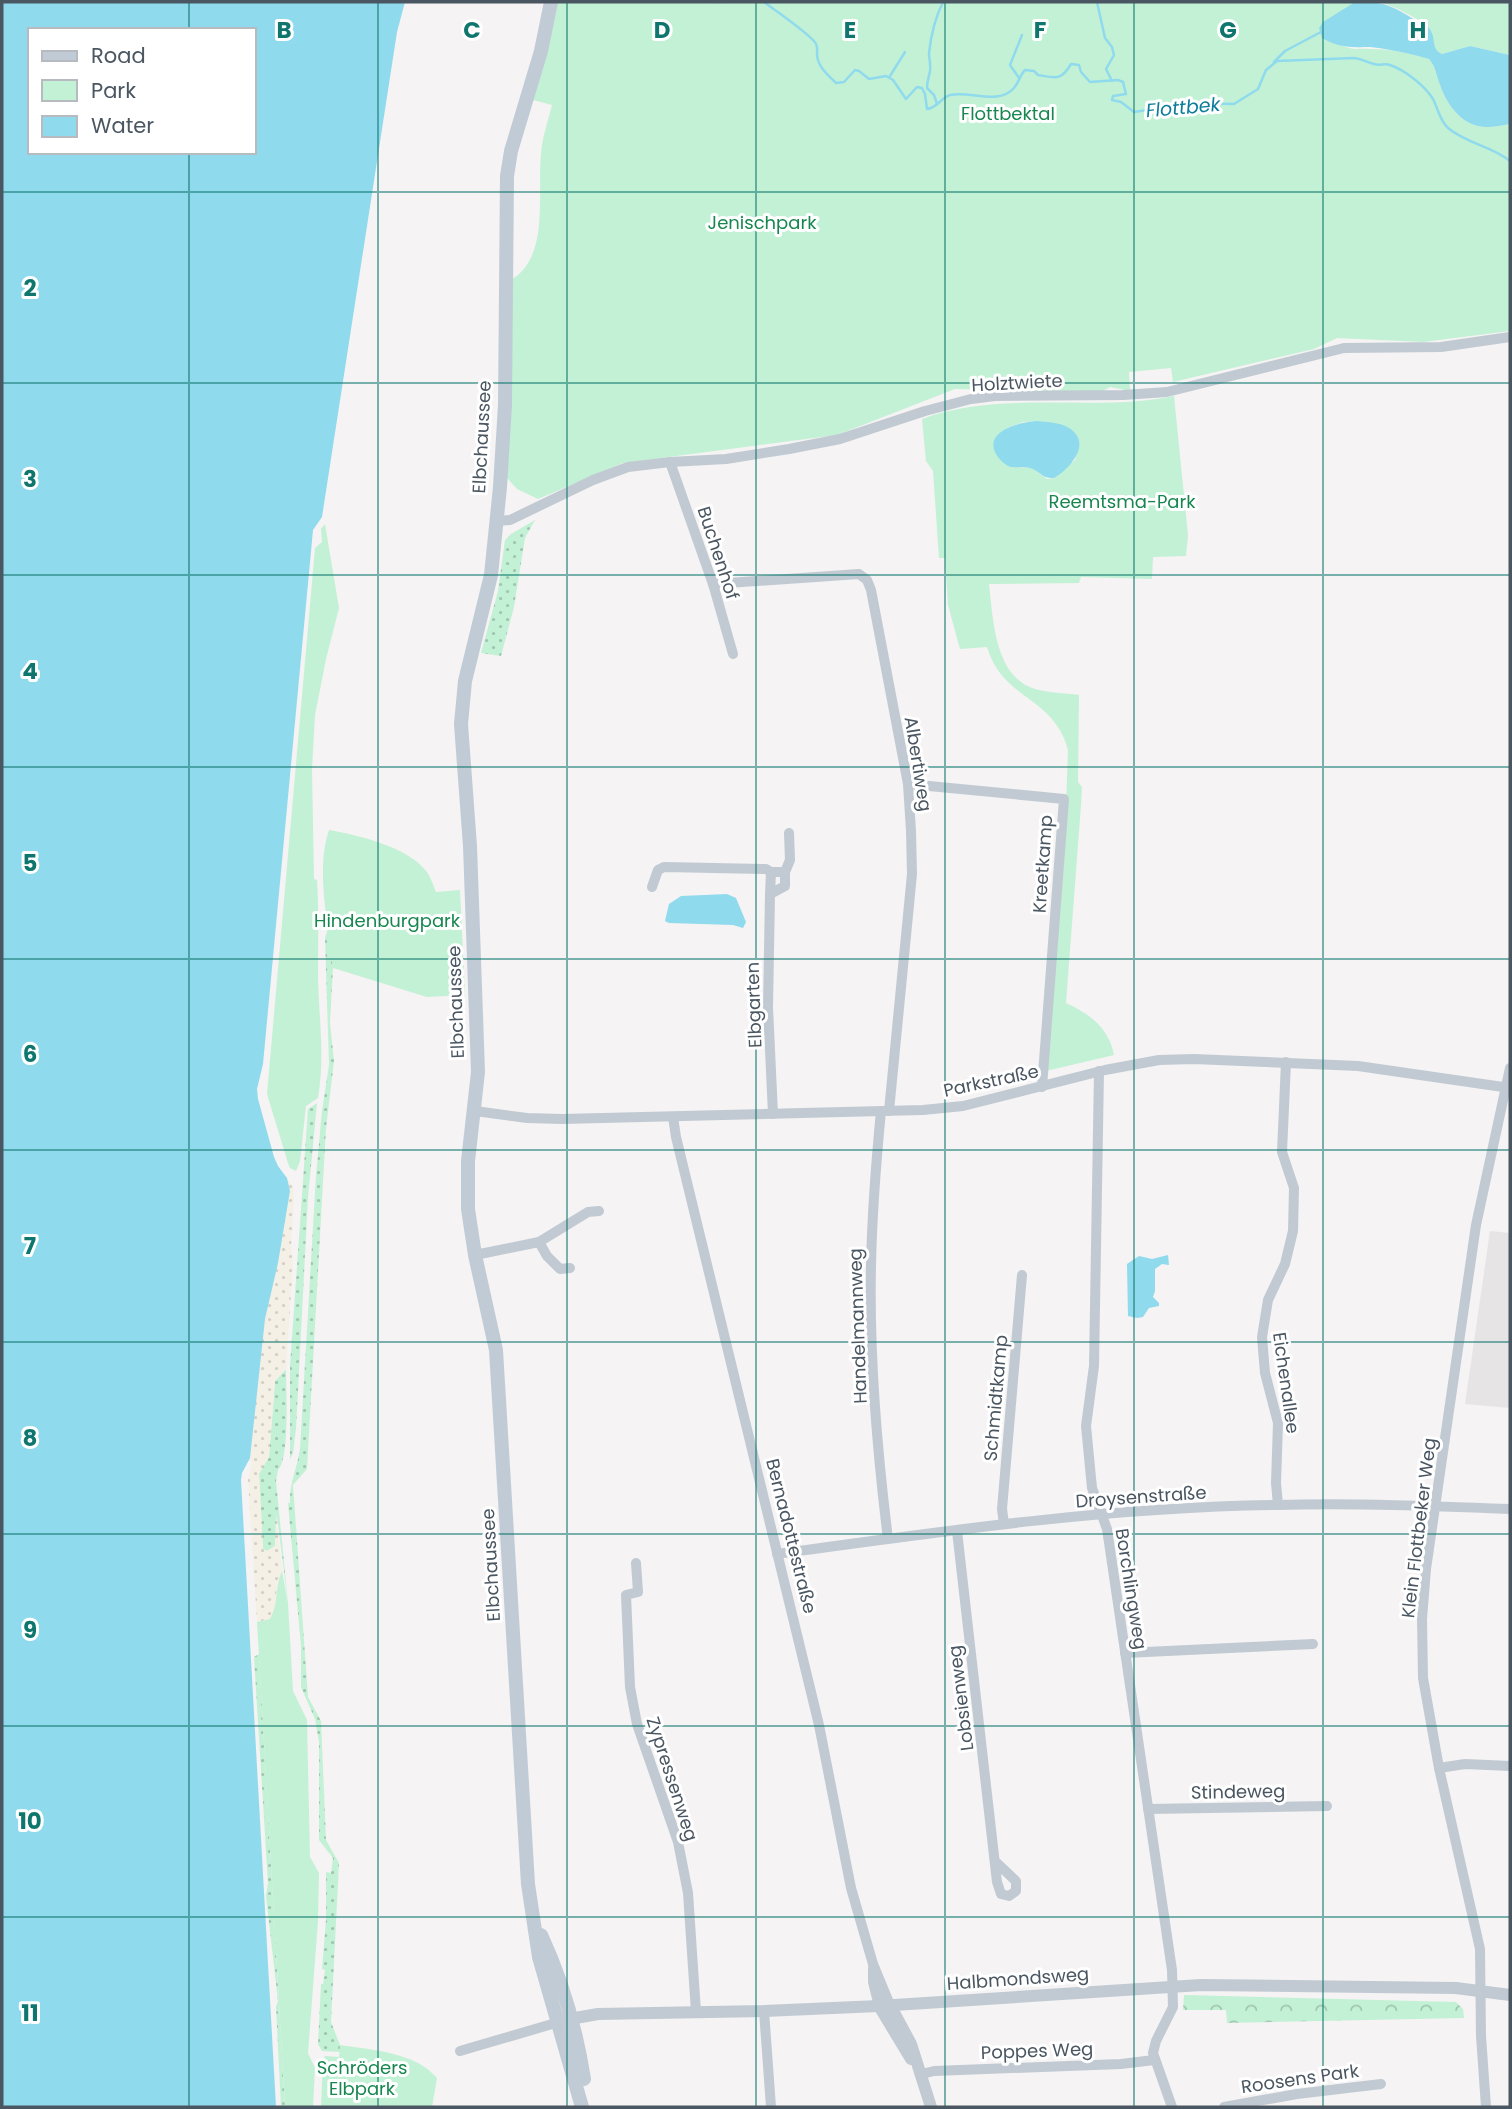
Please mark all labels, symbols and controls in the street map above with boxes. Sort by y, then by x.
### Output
text: B [276,14,292,46]
text: C [463,14,481,46]
text: D [654,14,670,46]
text: E [844,14,856,46]
text: F [1034,14,1046,46]
text: G [1219,14,1237,46]
text: H [1410,14,1426,46]
legend [28,28,256,154]
text: Road [91,41,146,70]
text: Park [91,76,136,105]
water label: Flottbek [1145,91,1223,124]
park label: Flottbektal [961,101,1055,126]
text: Water [91,111,154,140]
park label: Jenischpark [708,210,817,235]
text: 2 [23,272,37,304]
street label: Holztwiete [971,368,1063,397]
street label: Elbchaussee [466,380,497,494]
text: 3 [23,463,37,495]
park label: Reemtsma-Park [1049,489,1196,514]
street label: Buchenhof [692,503,745,603]
text: 4 [22,655,38,687]
street label: Albertiweg [899,715,938,813]
street label: Kreetkamp [1027,814,1058,914]
text: 5 [23,847,37,879]
park label: Hindenburgpark [314,908,461,933]
street label: Elbchaussee [441,945,470,1059]
street label: Elbgarten [740,962,767,1048]
text: 6 [23,1038,37,1070]
street label: Parkstraße [941,1058,1041,1103]
text: 7 [24,1230,36,1262]
street label: Handelmannweg [842,1248,873,1404]
street label: Eichenallee [1267,1331,1306,1435]
street label: Schmidtkamp [978,1334,1013,1462]
text: 8 [23,1422,37,1454]
street label: Klein Flottbeker Weg [1395,1436,1442,1619]
street label: Bernadottestraße [760,1456,823,1616]
street label: Droysenstraße [1075,1479,1207,1514]
street label: Elbchaussee [475,1508,506,1622]
street label: Borchlingweg [1110,1527,1153,1651]
text: 9 [23,1614,37,1646]
street label: Lobsienweg [942,1644,979,1752]
street label: Zypressenweg [641,1713,704,1844]
street label: Stindeweg [1191,1778,1285,1805]
text: 10 [18,1805,42,1837]
street label: Halbmondsweg [946,1961,1090,1996]
text: 11 [21,1997,39,2029]
street label: Poppes Weg [980,2036,1094,2065]
park label: Schröders Elbpark [317,2055,407,2101]
street label: Roosens Park [1239,2058,1361,2099]

